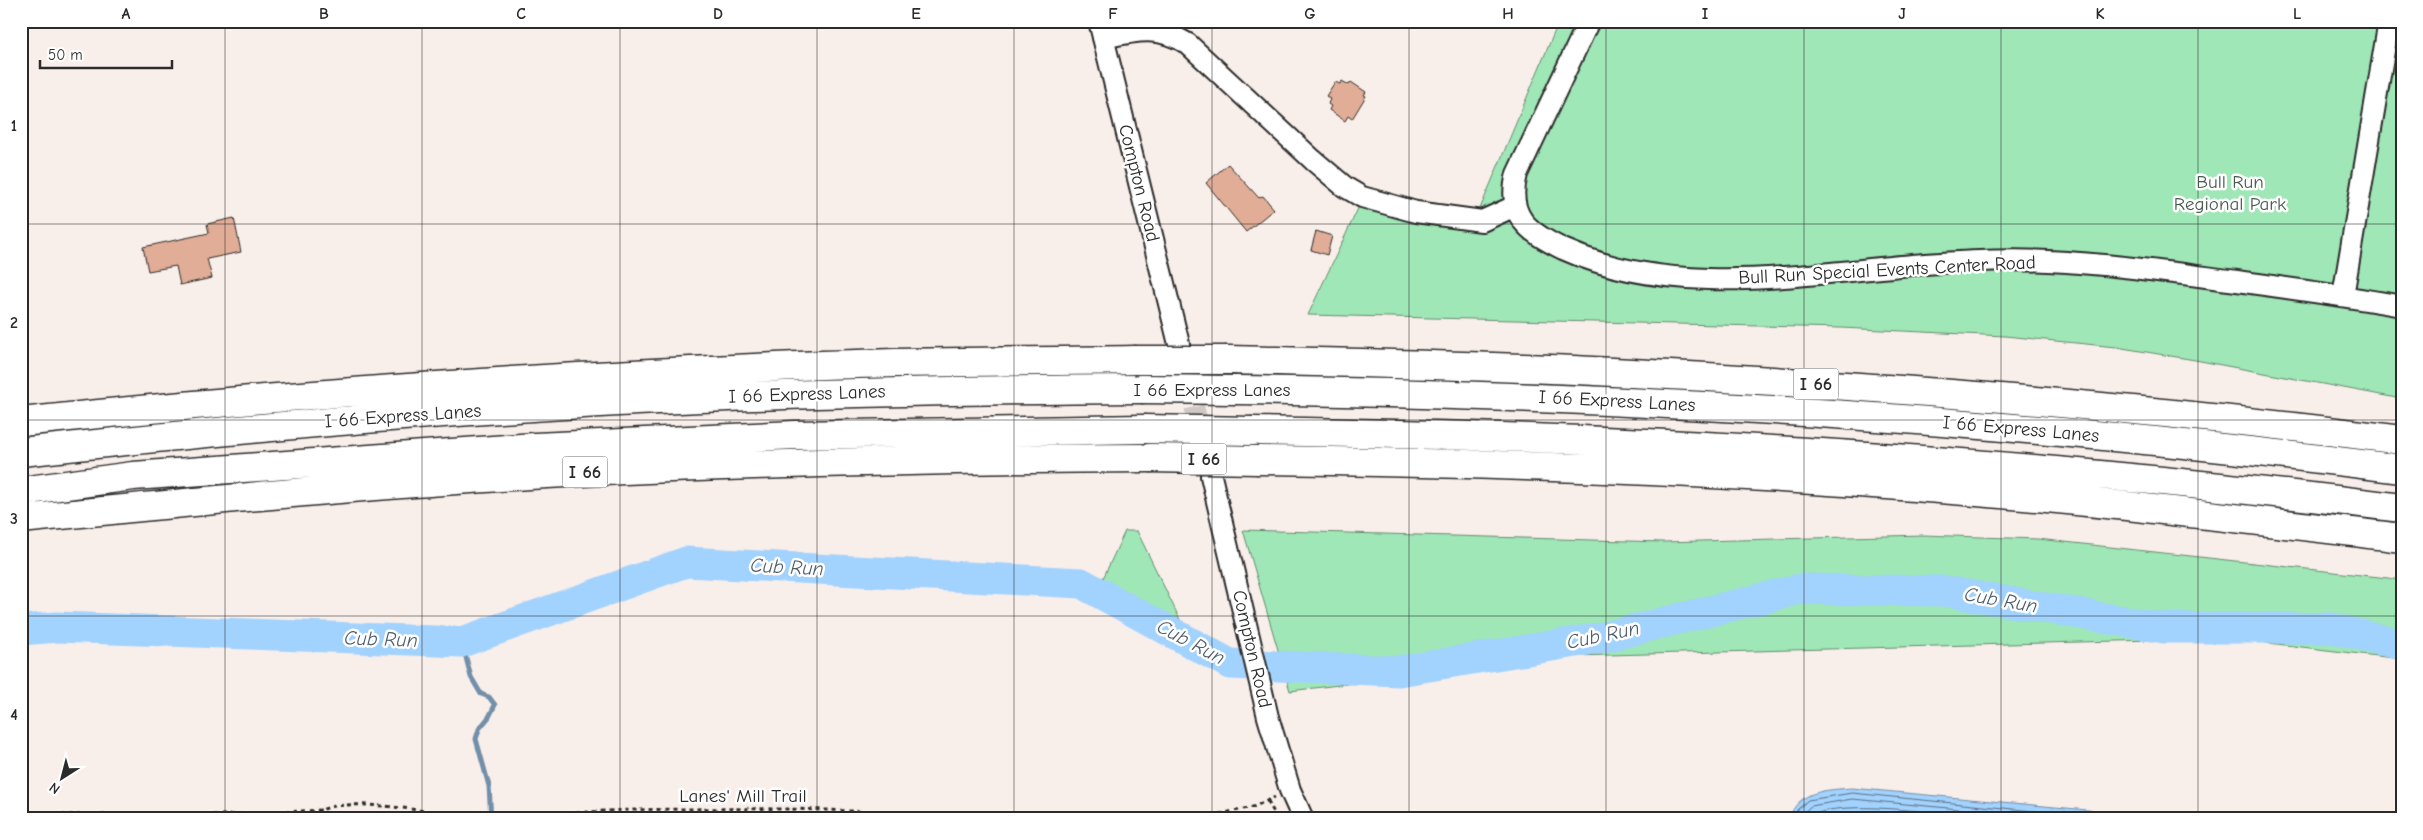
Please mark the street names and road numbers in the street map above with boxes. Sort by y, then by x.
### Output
street label: Compton Road [1114,122,1164,244]
street label: Bull Run Special Events Center Road [1738,251,2036,289]
road number: I 66 [1794,368,1838,399]
street label: I 66 Express Lanes [1133,379,1291,401]
street label: I 66 Express Lanes [728,380,886,408]
street label: I 66 Express Lanes [1538,386,1696,416]
street label: I 66 Express Lanes [324,400,482,432]
street label: I 66 Express Lanes [1942,411,2100,447]
road number: I 66 [1182,444,1226,474]
road number: I 66 [562,457,608,488]
street label: Compton Road [1228,588,1276,710]
street label: Lanes' Mill Trail [679,785,807,807]

